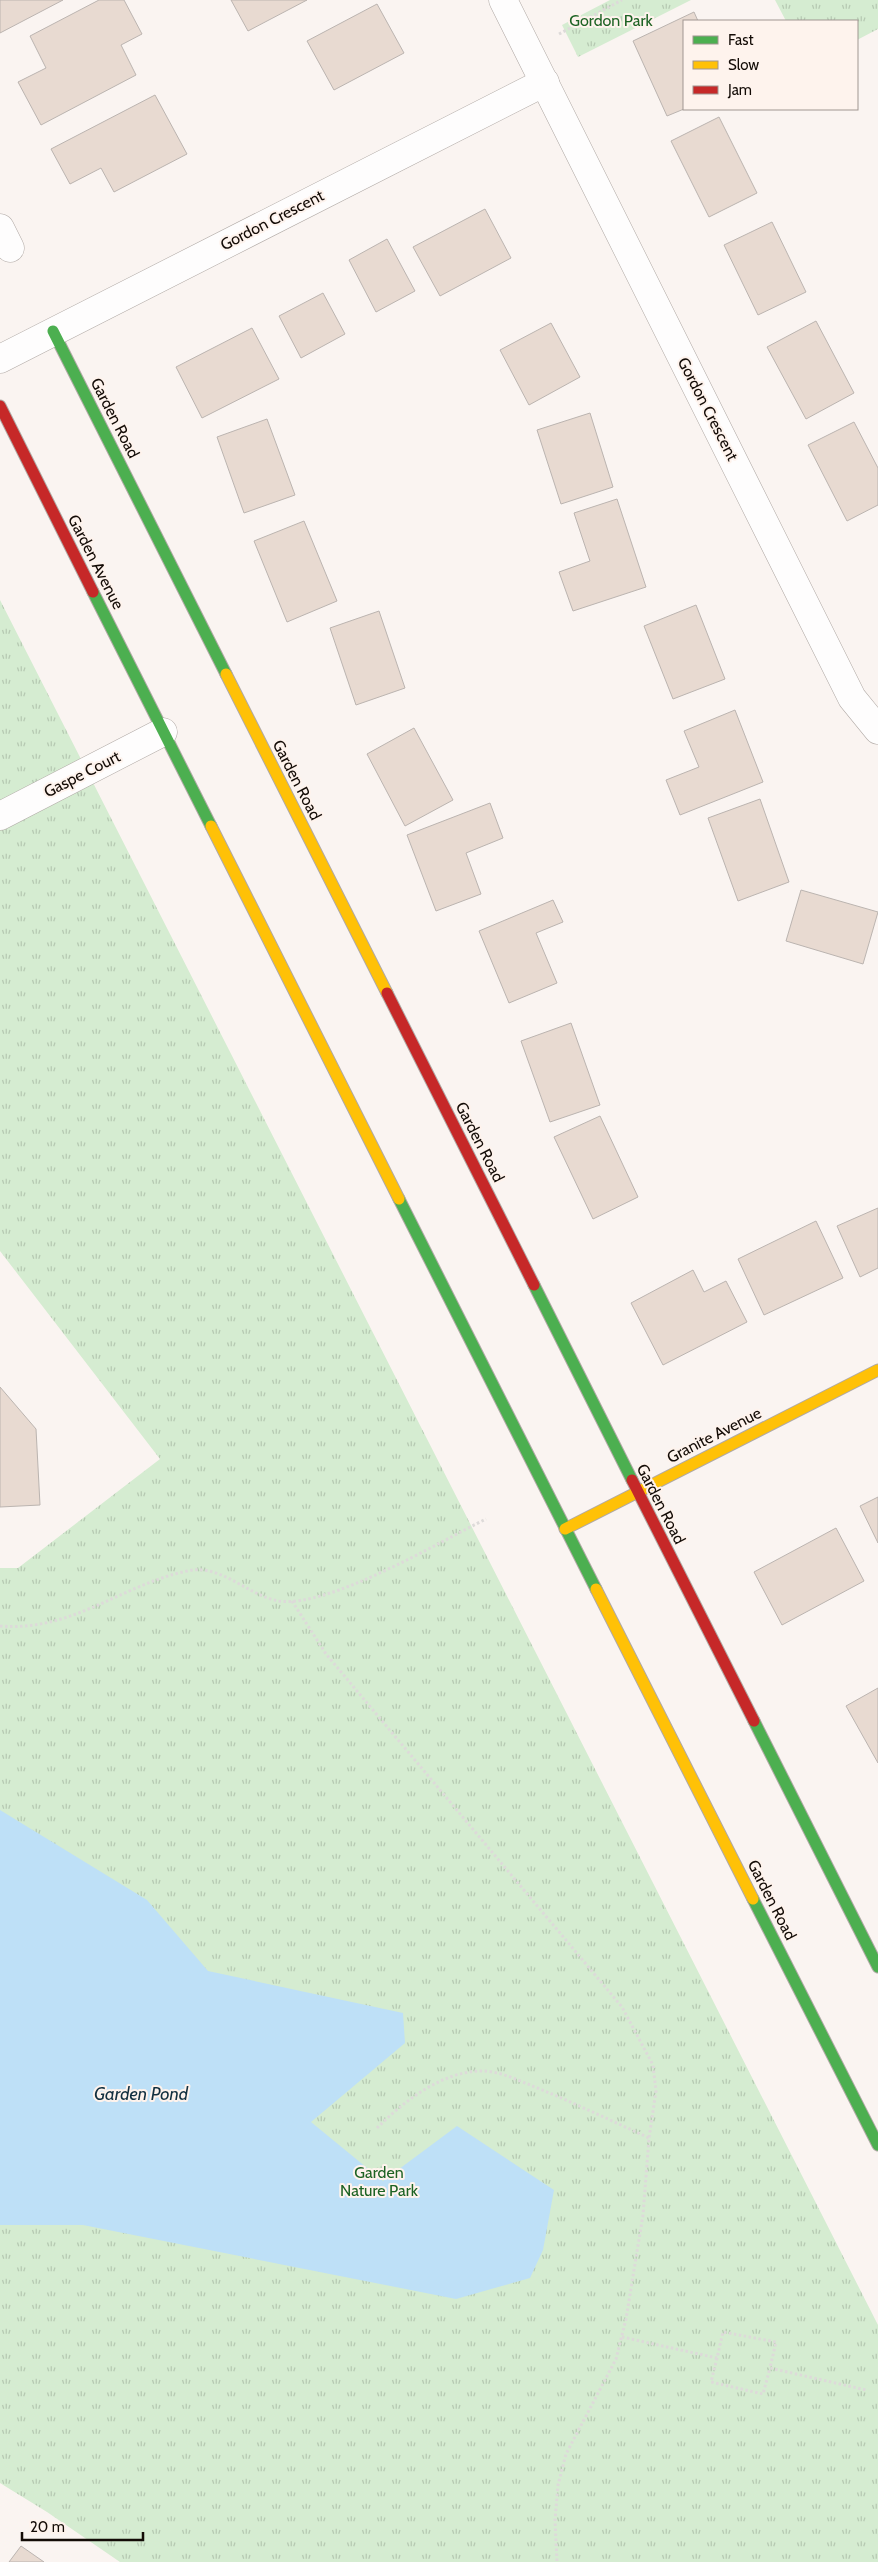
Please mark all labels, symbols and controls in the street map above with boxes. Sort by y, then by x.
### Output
park label: Gordon Park [569,11,654,30]
legend [683,20,858,110]
text: Fast [728,31,753,49]
text: Slow [728,56,759,74]
text: Jam [727,81,752,99]
street label: Gordon Crescent [217,185,327,254]
street label: Gordon Crescent [674,354,743,464]
street label: Garden Road [87,375,143,461]
street label: Garden Avenue [64,512,128,612]
street label: Garden Road [269,737,325,823]
street label: Gaspe Court [41,746,124,801]
street label: Garden Road [452,1099,508,1185]
street label: Granite Avenue [664,1403,764,1467]
street label: Garden Road [633,1461,689,1547]
street label: Garden Road [744,1857,800,1943]
water label: Garden Pond [94,2083,189,2105]
park label: Garden Nature Park [340,2163,419,2200]
scale bar [22,2510,144,2542]
text: 20 m [30,2518,65,2536]

